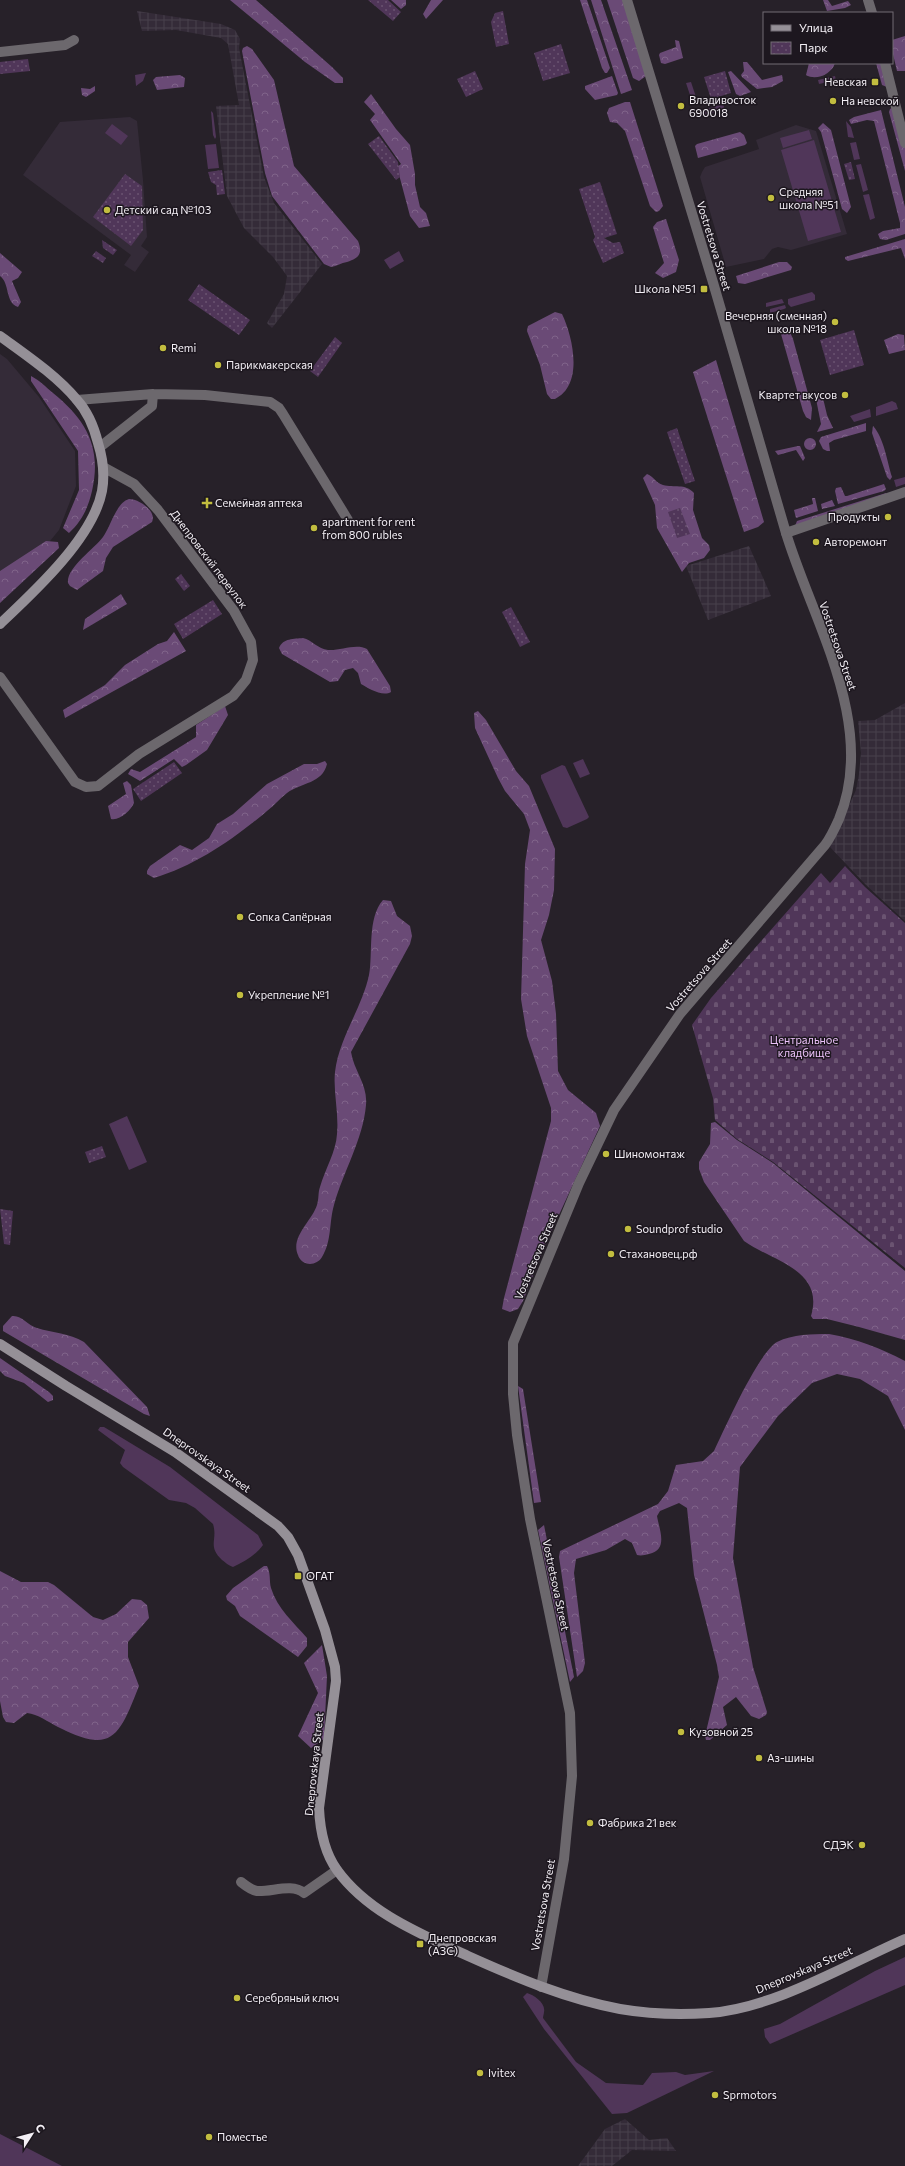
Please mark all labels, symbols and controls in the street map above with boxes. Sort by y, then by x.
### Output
legend [763,12,893,64]
text: Улица [799,20,833,34]
text: Парк [799,40,828,54]
place label: Невская [824,75,867,88]
marker: Невская [870,77,880,87]
place label: Владивосток 690018 [689,93,756,119]
place label: На невской [841,94,899,107]
marker: На невской [828,96,838,106]
marker: Владивосток 690018 [676,101,686,111]
place label: Средняя школа №51 [779,185,838,211]
marker: Средняя школа №51 [766,193,776,203]
street label: Vostretsova Street [695,199,734,293]
place label: Детский сад №103 [115,203,211,216]
marker: Детский сад №103 [102,205,112,215]
place label: Школа №51 [634,282,696,295]
marker: Школа №51 [699,284,709,294]
place label: Вечерняя (сменная) школа №18 [725,309,827,335]
marker: Вечерняя (сменная) школа №18 [830,317,840,327]
place label: Remi [171,341,196,354]
marker: Remi [158,343,168,353]
place label: Парикмакерская [226,358,313,371]
marker: Парикмакерская [213,360,223,370]
place label: Квартет вкусов [758,388,837,401]
marker: Квартет вкусов [840,390,850,400]
place label: Семейная аптека [215,496,303,509]
marker: Семейная аптека [202,498,212,508]
street label: Днепровский переулок [168,507,251,611]
place label: Продукты [828,510,880,523]
marker: Продукты [883,512,893,522]
place label: apartment for rent from 800 rubles [322,515,416,541]
marker: apartment for rent from 800 rubles [309,523,319,533]
place label: Авторемонт [824,535,887,548]
marker: Авторемонт [811,537,821,547]
street label: Vostretsova Street [817,600,860,692]
place label: Сопка Сапёрная [248,910,332,923]
marker: Сопка Сапёрная [235,912,245,922]
street label: Vostretsova Street [663,935,734,1014]
place label: Укрепление №1 [248,988,329,1001]
marker: Укрепление №1 [235,990,245,1000]
park label: Центральное кладбище [770,1033,838,1059]
place label: Шиномонтаж [614,1147,685,1160]
marker: Шиномонтаж [601,1149,611,1159]
street label: Vostretsova Street [511,1210,560,1301]
place label: Soundprof studio [636,1222,723,1235]
marker: Soundprof studio [623,1224,633,1234]
place label: Стахановец.рф [619,1247,698,1260]
marker: Стахановец.рф [606,1249,616,1259]
street label: Dneprovskaya Street [161,1424,254,1495]
street label: Vostretsova Street [540,1538,573,1632]
place label: ОГАТ [306,1569,334,1582]
marker: ОГАТ [293,1571,303,1581]
street label: Dneprovskaya Street [302,1711,325,1816]
place label: Кузовной 25 [689,1725,753,1738]
marker: Кузовной 25 [676,1727,686,1737]
place label: Аз-шины [767,1751,814,1764]
marker: Аз-шины [754,1753,764,1763]
place label: Фабрика 21 век [598,1816,677,1829]
marker: Фабрика 21 век [585,1818,595,1828]
place label: СДЭК [823,1838,855,1851]
marker: СДЭК [857,1840,867,1850]
street label: Vostretsova Street [528,1857,557,1952]
place label: Днепровская (АЗС) [428,1931,497,1957]
marker: Днепровская (АЗС) [415,1939,425,1949]
street label: Dneprovskaya Street [753,1943,855,1996]
place label: Серебряный ключ [245,1991,339,2004]
marker: Серебряный ключ [232,1993,242,2003]
place label: Ivitex [488,2066,516,2079]
marker: Ivitex [475,2068,485,2078]
place label: Sprmotors [723,2088,777,2101]
marker: Sprmotors [710,2090,720,2100]
north arrow [12,2114,52,2154]
text: С [33,2121,48,2135]
place label: Поместье [217,2130,268,2143]
marker: Поместье [204,2132,214,2142]

